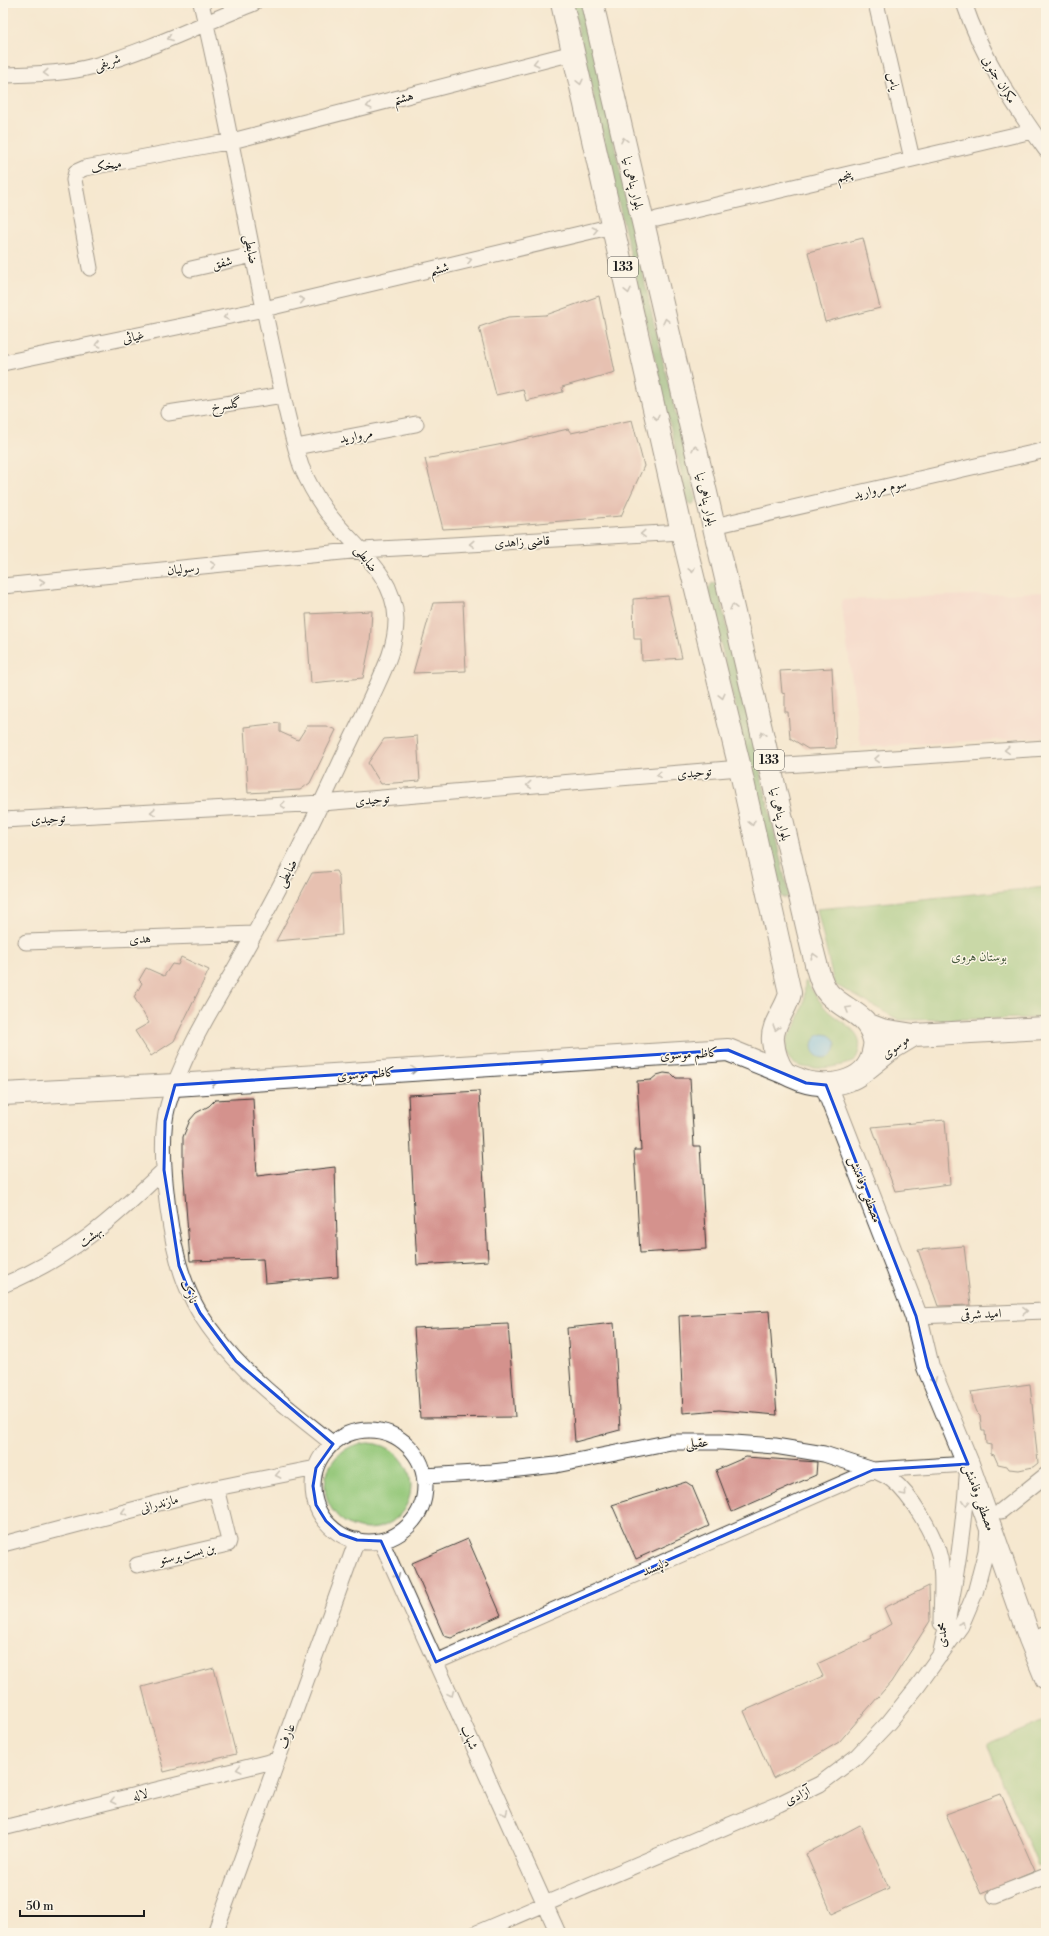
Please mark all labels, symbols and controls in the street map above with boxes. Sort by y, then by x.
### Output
one-way arrow [166,33,173,41]
street label: شریفی [92,50,123,76]
street label: مکران جنوبی [978,53,1020,107]
one-way arrow [532,58,539,67]
one-way arrow [43,69,49,77]
street label: یاس [883,70,903,93]
one-way arrow [576,79,584,85]
street label: هشتم [391,88,416,113]
one-way arrow [366,101,372,109]
one-way arrow [620,137,628,143]
street label: میخک [90,155,123,177]
street label: بلوار پناهی نیا [618,155,647,212]
street label: پنجم [835,166,855,189]
one-way arrow [592,227,599,235]
street label: ضابطی [239,233,262,265]
street label: شفق [211,253,234,273]
one-way arrow [466,257,472,265]
road number: 133 [608,257,638,277]
street label: ششم [428,259,452,284]
one-way arrow [623,287,631,294]
one-way arrow [298,297,305,305]
one-way arrow [222,313,229,321]
one-way arrow [662,318,671,325]
street label: غیاثی [121,327,146,347]
one-way arrow [95,339,101,347]
street label: گلسرخ [210,395,243,418]
one-way arrow [652,414,660,421]
street label: مروارید [338,425,374,448]
one-way arrow [692,444,700,451]
street label: بلوار پناهی نیا [691,471,720,528]
street label: سوم مروارید [852,475,909,506]
one-way arrow [640,530,646,539]
street label: قاضی زاهدی [494,533,551,552]
one-way arrow [469,540,475,548]
street label: ضابطی [350,542,381,576]
street label: رسولیان [166,559,200,579]
one-way arrow [210,561,216,570]
one-way arrow [687,567,695,573]
one-way arrow [39,578,45,587]
one-way arrow [729,604,737,611]
one-way arrow [718,693,726,700]
one-way arrow [759,731,767,737]
one-way arrow [1004,746,1010,755]
road number: 133 [754,750,784,770]
one-way arrow [874,754,880,763]
street label: توحیدی [676,763,713,782]
one-way arrow [656,770,662,779]
one-way arrow [526,781,532,790]
street label: بلوار پناهی نیا [765,786,794,843]
street label: توحیدی [354,790,391,809]
one-way arrow [280,801,286,809]
one-way arrow [150,808,156,816]
street label: توحیدی [30,810,66,828]
one-way arrow [748,820,756,826]
street label: ضابطی [273,857,302,891]
street label: هدی [129,931,151,947]
park label: بوستان هروی [951,949,1007,965]
one-way arrow [811,953,819,959]
one-way arrow [845,1006,852,1013]
one-way arrow [772,1025,781,1032]
street label: موسوی [878,1031,913,1062]
street label: کاظم موسوی [660,1044,719,1068]
one-way arrow [540,1057,546,1066]
street label: کاظم موسوی [336,1064,396,1088]
one-way arrow [411,1065,417,1074]
one-way arrow [211,1078,217,1087]
street label: مصطفی وفامنش [843,1154,885,1226]
street label: بهشت [75,1223,106,1251]
street label: نازک [177,1277,201,1306]
street label: امید شرقی [960,1305,1002,1323]
one-way arrow [1022,1307,1028,1316]
one-way arrow [929,1376,937,1384]
street label: عقیلی [685,1435,709,1453]
street label: مصطفی وفامنش [958,1462,999,1534]
one-way arrow [275,1471,281,1479]
one-way arrow [899,1489,906,1496]
street label: مازندرانی [138,1491,180,1517]
one-way arrow [961,1500,970,1506]
one-way arrow [121,1507,128,1516]
street label: بن بست پرستو [156,1540,218,1570]
street label: دلپسند [639,1554,672,1581]
one-way arrow [392,1572,400,1579]
one-way arrow [957,1620,965,1628]
street label: محمدی [934,1622,950,1648]
one-way arrow [446,1690,454,1698]
street label: عارف [275,1721,299,1751]
street label: شهاب [457,1723,482,1752]
one-way arrow [236,1765,242,1773]
street label: آزادی [782,1782,814,1809]
street label: لاله [131,1785,150,1805]
one-way arrow [110,1796,116,1804]
one-way arrow [500,1808,508,1816]
scale bar [20,1892,144,1918]
text: 50 m [26,1899,54,1914]

